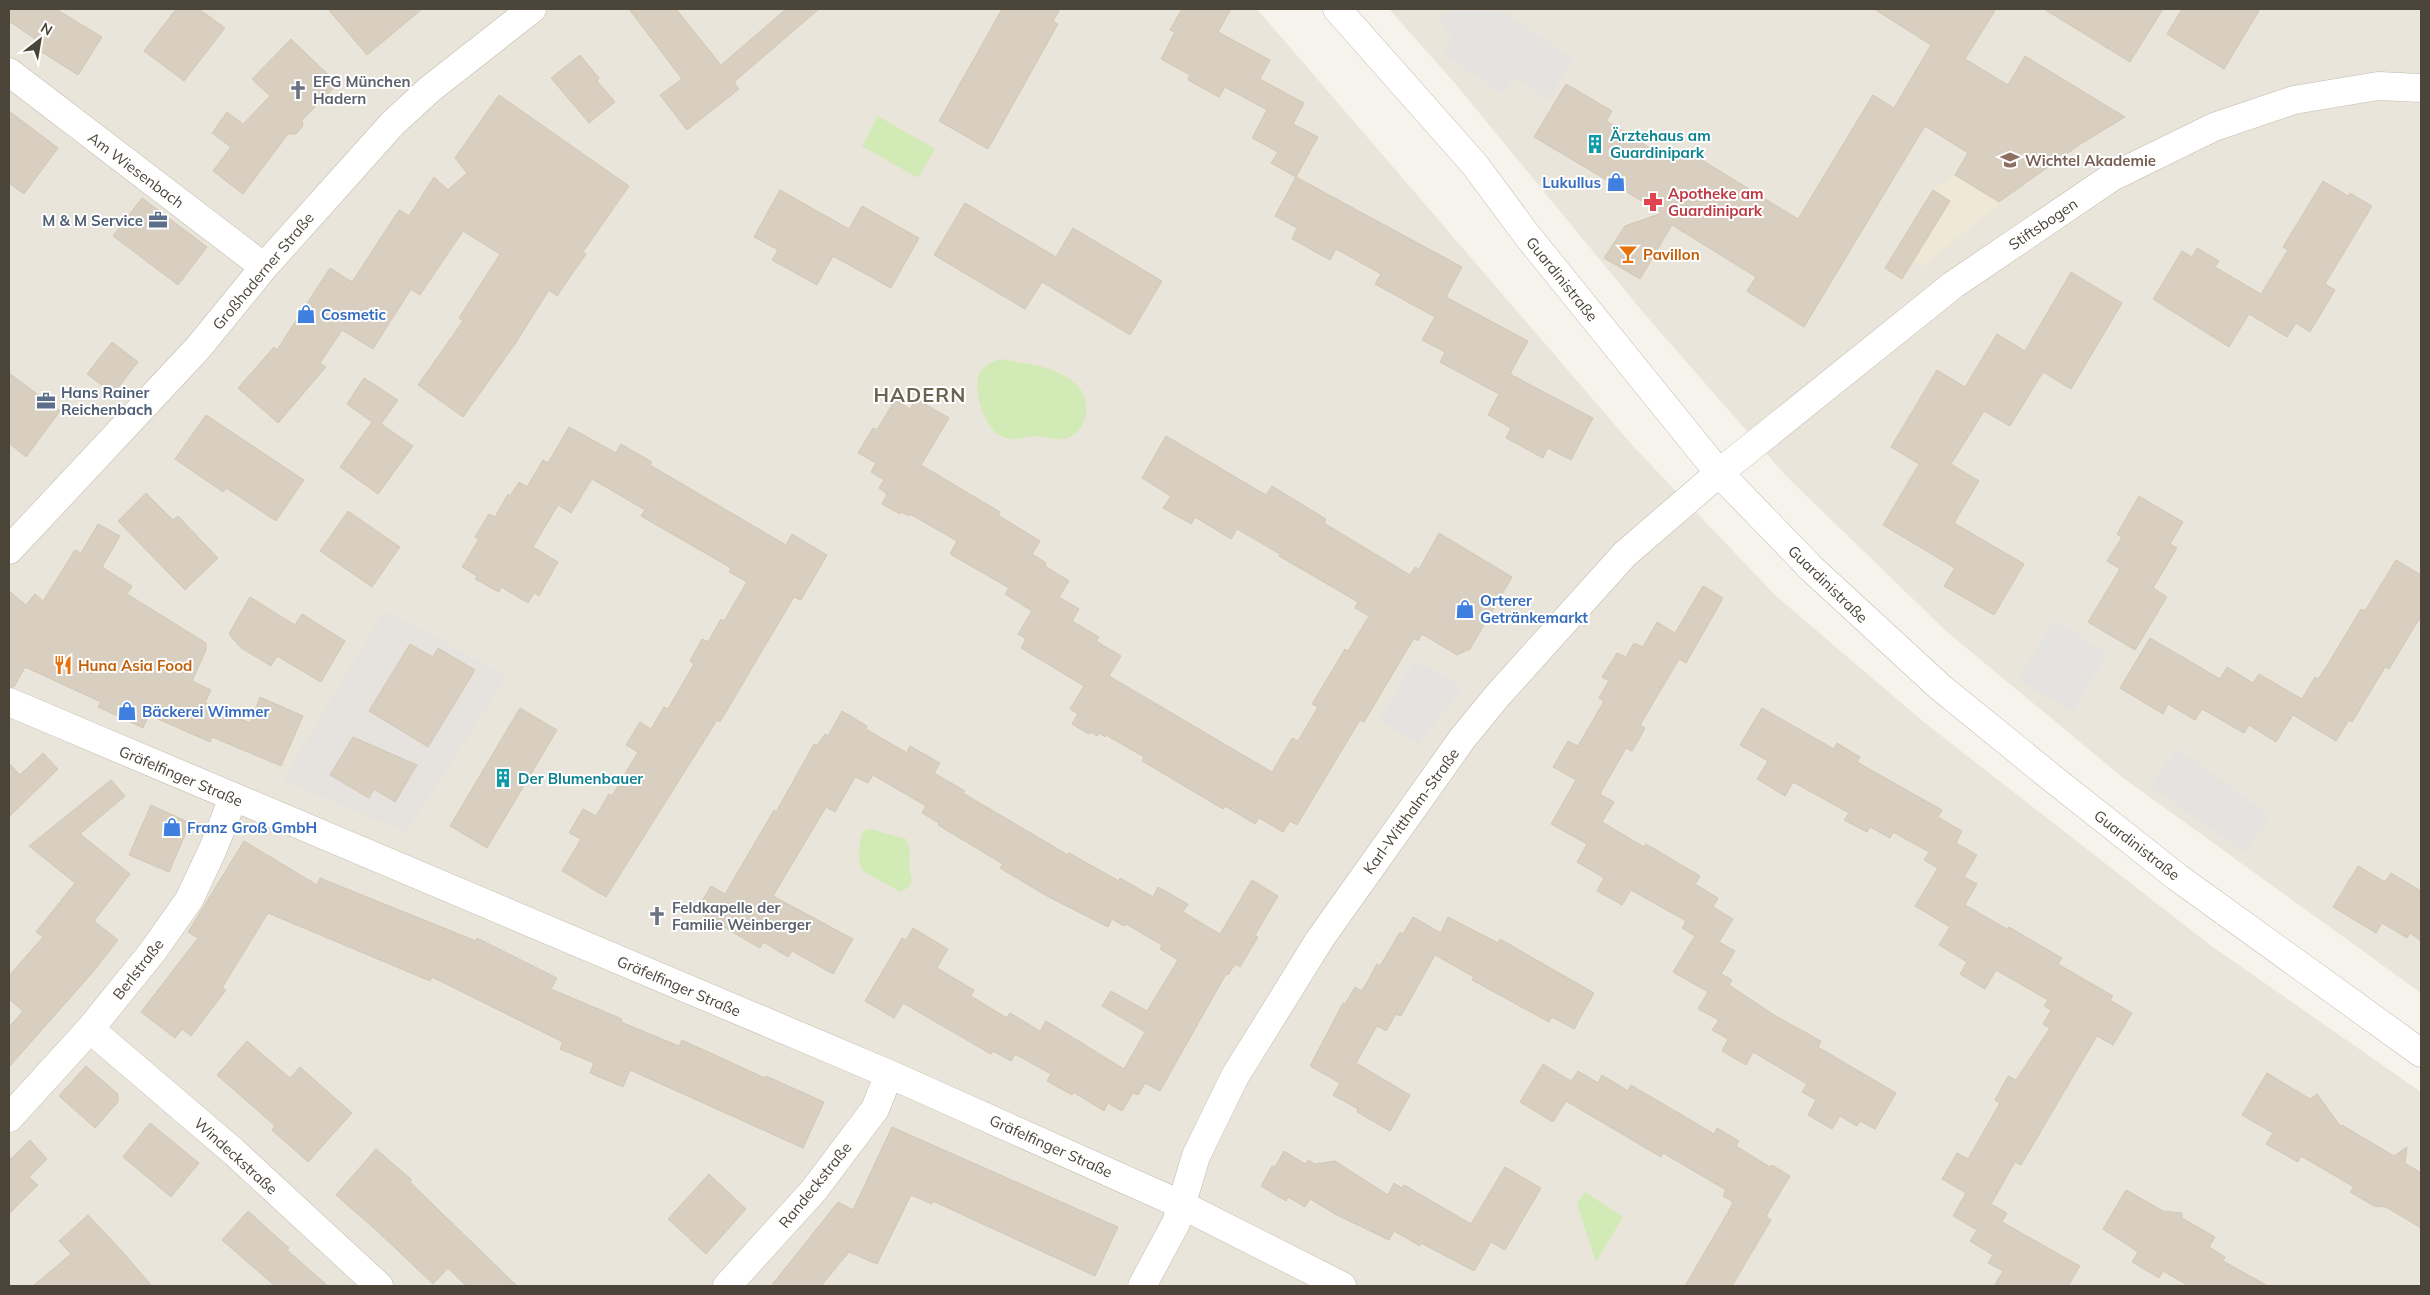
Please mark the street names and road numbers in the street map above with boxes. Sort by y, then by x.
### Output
street label: Am Wiesenbach [84,128,188,212]
street label: Stiftsbogen [2005,194,2081,254]
street label: Großhaderner Straße [208,208,318,334]
street label: Guardinistraße [1522,233,1602,325]
street label: Guardinistraße [1784,541,1872,627]
street label: Gräfelfinger Straße [116,741,246,811]
street label: Karl-Witthalm-Straße [1359,744,1463,878]
street label: Guardinistraße [2090,806,2184,884]
street label: Berlstraße [108,935,168,1003]
street label: Gräfelfinger Straße [614,951,744,1021]
street label: Gräfelfinger Straße [987,1110,1115,1182]
street label: Windeckstraße [190,1114,282,1198]
street label: Randeckstraße [775,1138,855,1232]

